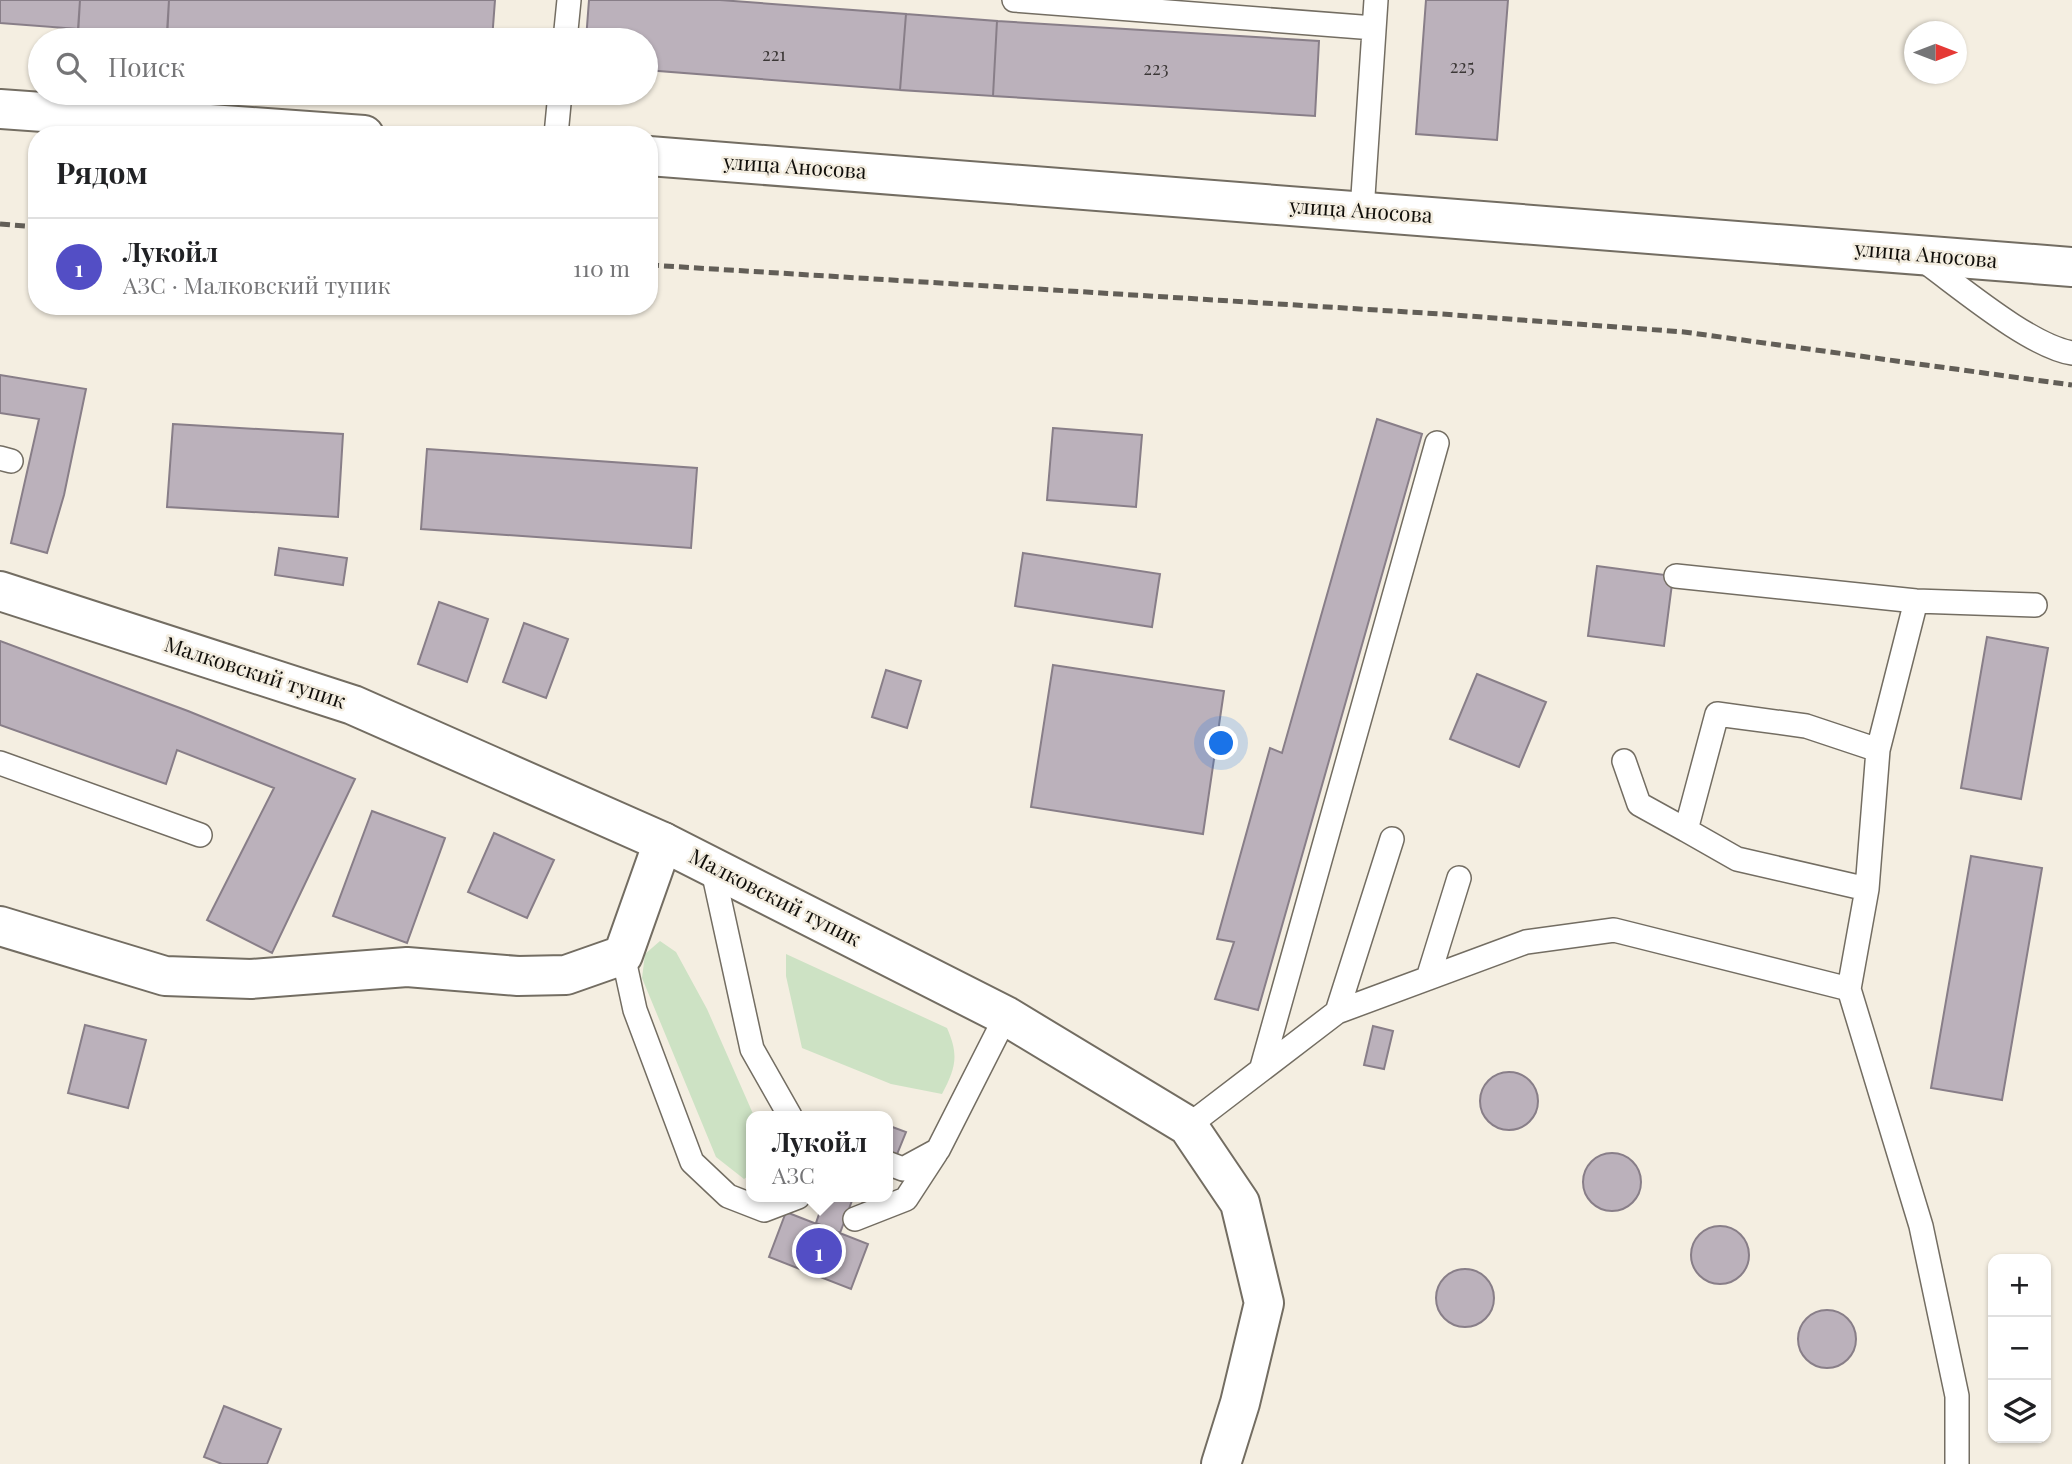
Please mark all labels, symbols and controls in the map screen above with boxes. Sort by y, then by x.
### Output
north arrow [1904,21,1967,84]
search box [28,28,658,105]
house number: 221 [762,42,786,66]
icon: search [52,48,90,86]
text: Поиск [108,49,185,84]
house number: 225 [1450,54,1474,78]
house number: 223 [1143,56,1169,80]
street label: улица Аносова [722,146,868,184]
text: Рядом [56,152,148,192]
street label: улица Аносова [1288,190,1434,228]
street label: улица Аносова [1853,233,1999,273]
text: Лукойл [123,234,218,269]
text: 1 [75,252,83,283]
text: 110 m [573,252,630,283]
text: АЗС · Малковский тупик [123,269,391,300]
street label: Малковский тупик [161,629,350,714]
your location [1204,726,1238,760]
street label: Малковский тупик [685,841,867,952]
popup [746,1111,893,1202]
text: Лукойл [772,1124,867,1159]
text: АЗС [772,1159,815,1190]
pin: 1 [796,1225,842,1277]
map controls [1988,1254,2051,1443]
button: + [1988,1254,2051,1317]
button: − [1988,1317,2051,1380]
button: layers [1988,1380,2051,1443]

